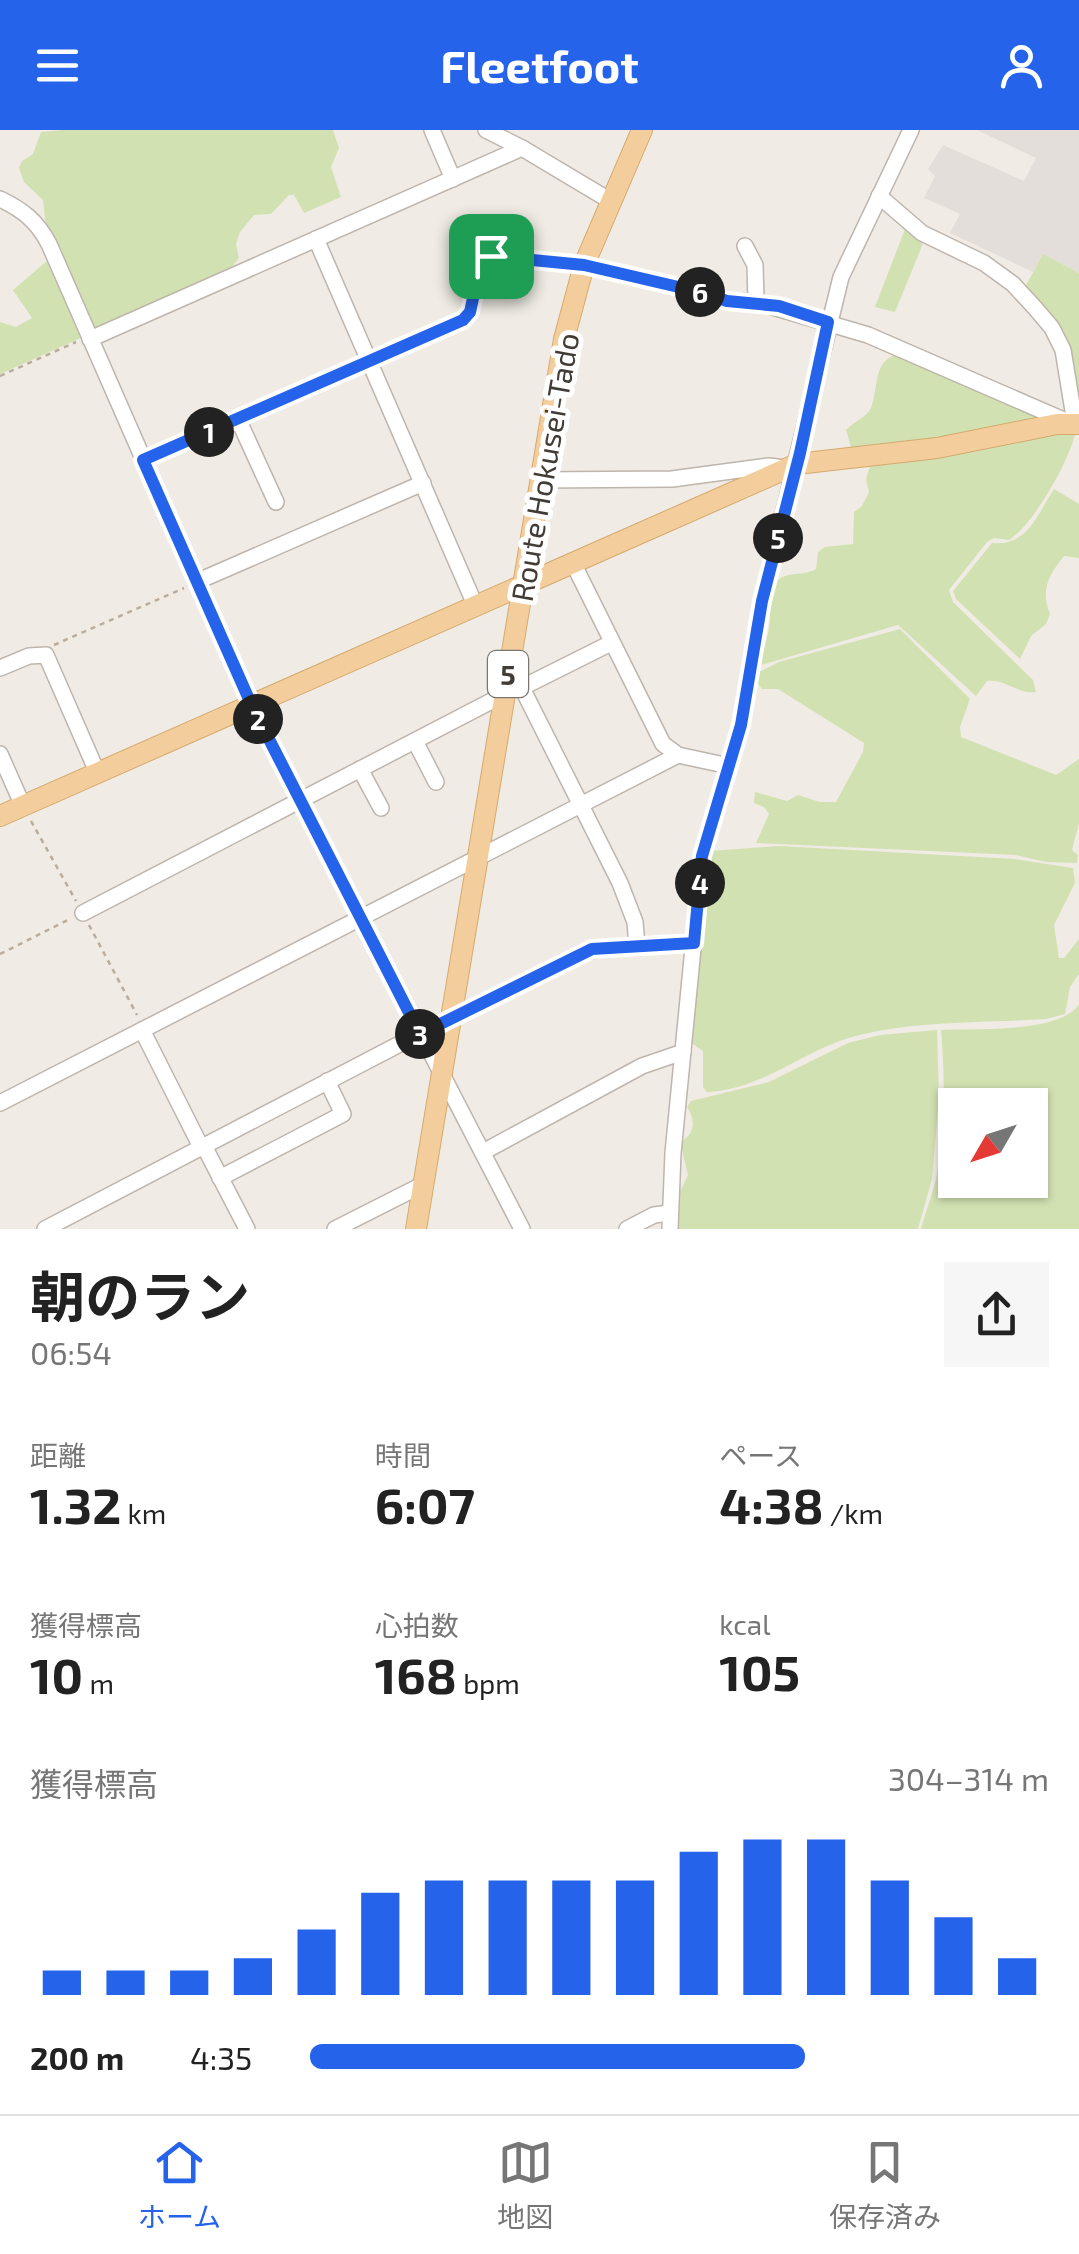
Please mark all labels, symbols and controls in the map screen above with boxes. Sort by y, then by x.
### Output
icon: menu [30,38,85,93]
text: Fleetfoot [440,38,639,92]
icon: person [994,38,1049,93]
pin [449,214,534,299]
icon: arrive [464,229,519,284]
pin: 6 [675,267,725,317]
text: 6 [692,275,708,309]
street label: Route Hokusei-Tado [503,330,585,604]
pin: 1 [184,407,234,457]
text: 1 [203,415,215,449]
pin: 5 [753,513,803,563]
text: 5 [770,521,786,555]
road number: 5 [488,651,528,697]
pin: 2 [233,694,283,744]
text: 2 [250,702,266,736]
pin: 4 [675,858,725,908]
text: 4 [691,866,709,900]
pin: 3 [395,1009,445,1059]
text: 3 [412,1017,428,1051]
north arrow [938,1088,1048,1198]
map controls [938,1088,1048,1198]
text: 朝のラン [30,1262,250,1328]
button: share [944,1262,1049,1367]
text: 06:54 [30,1333,112,1371]
text: 距離 [30,1438,86,1472]
text: 時間 [375,1438,431,1472]
text: ペース [719,1438,802,1472]
text: 1.32 [30,1474,121,1534]
text: 6:07 [375,1474,475,1534]
text: 4:38 [719,1474,824,1534]
text: km [121,1496,166,1530]
text: /km [824,1496,883,1530]
text: kcal [719,1607,771,1641]
text: 獲得標高 [30,1608,142,1642]
text: 心拍数 [375,1608,459,1642]
text: 105 [719,1641,800,1701]
text: 10 [30,1644,83,1704]
text: 168 [375,1644,457,1704]
text: m [83,1666,114,1700]
text: bpm [457,1666,520,1700]
text: 304–314 m [888,1759,1049,1797]
text: 獲得標高 [30,1764,158,1802]
text: 200 m [30,2038,124,2076]
text: 4:35 [190,2038,252,2076]
tab: ホーム [138,2135,221,2235]
tab: 地図 [497,2135,553,2235]
tab: 保存済み [829,2135,941,2235]

